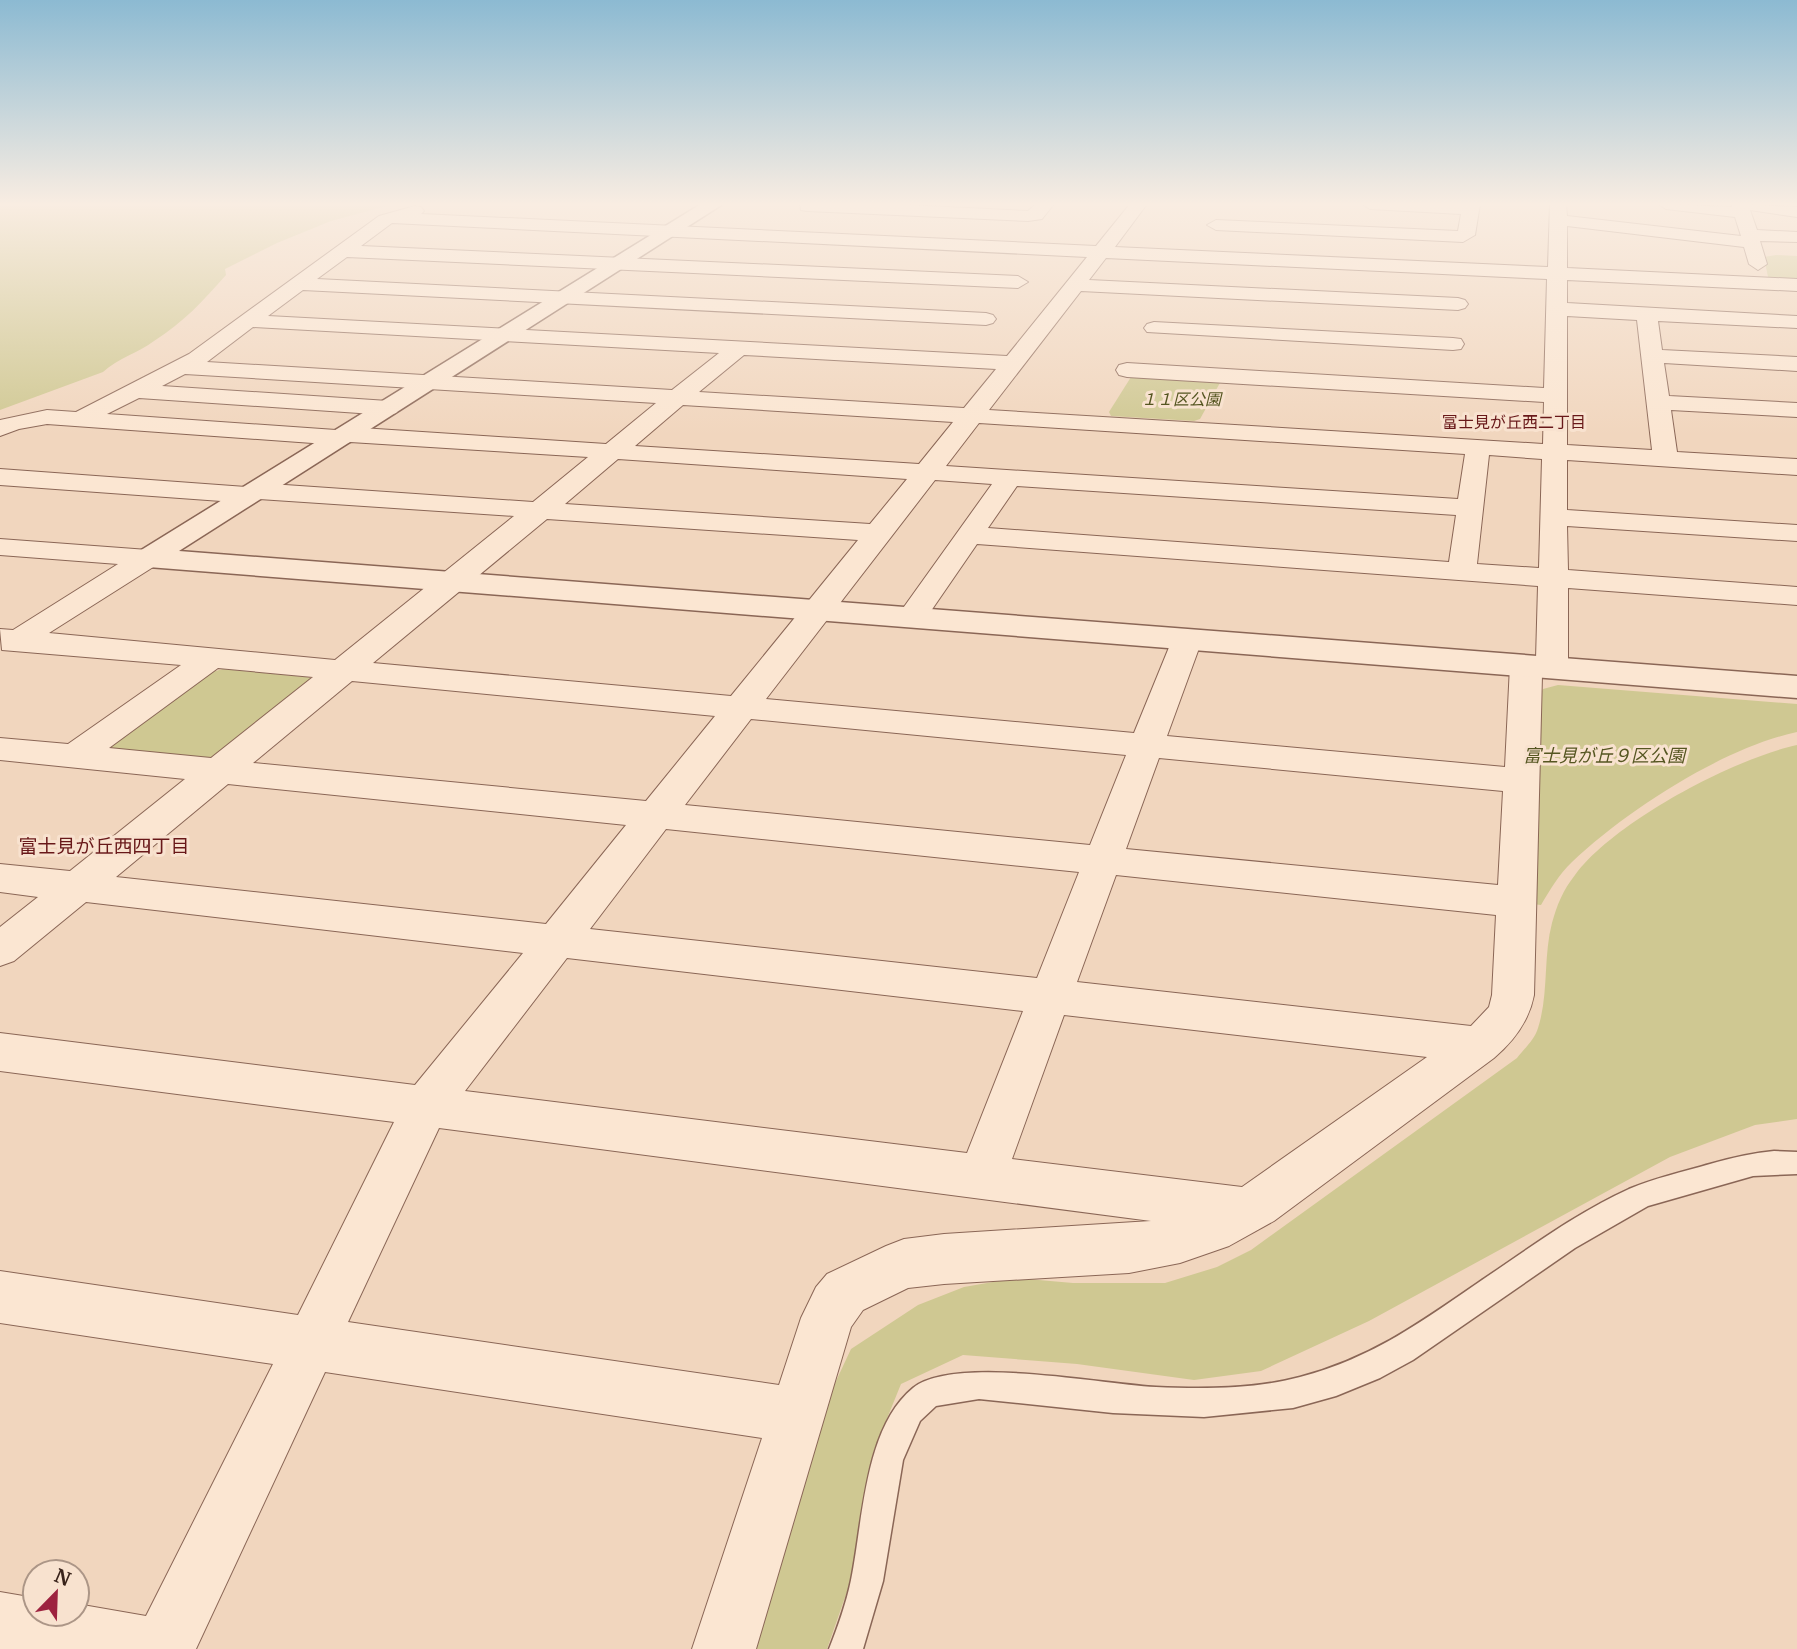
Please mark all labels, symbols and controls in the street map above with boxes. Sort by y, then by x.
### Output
park label: １１区公園 [1141,389,1223,409]
district label: 富士見が丘西二丁目 [1442,412,1586,432]
park label: 富士見が丘９区公園 [1523,744,1688,767]
district label: 富士見が丘西四丁目 [18,834,190,858]
north arrow [21,1558,91,1628]
text: N [51,1563,74,1591]

